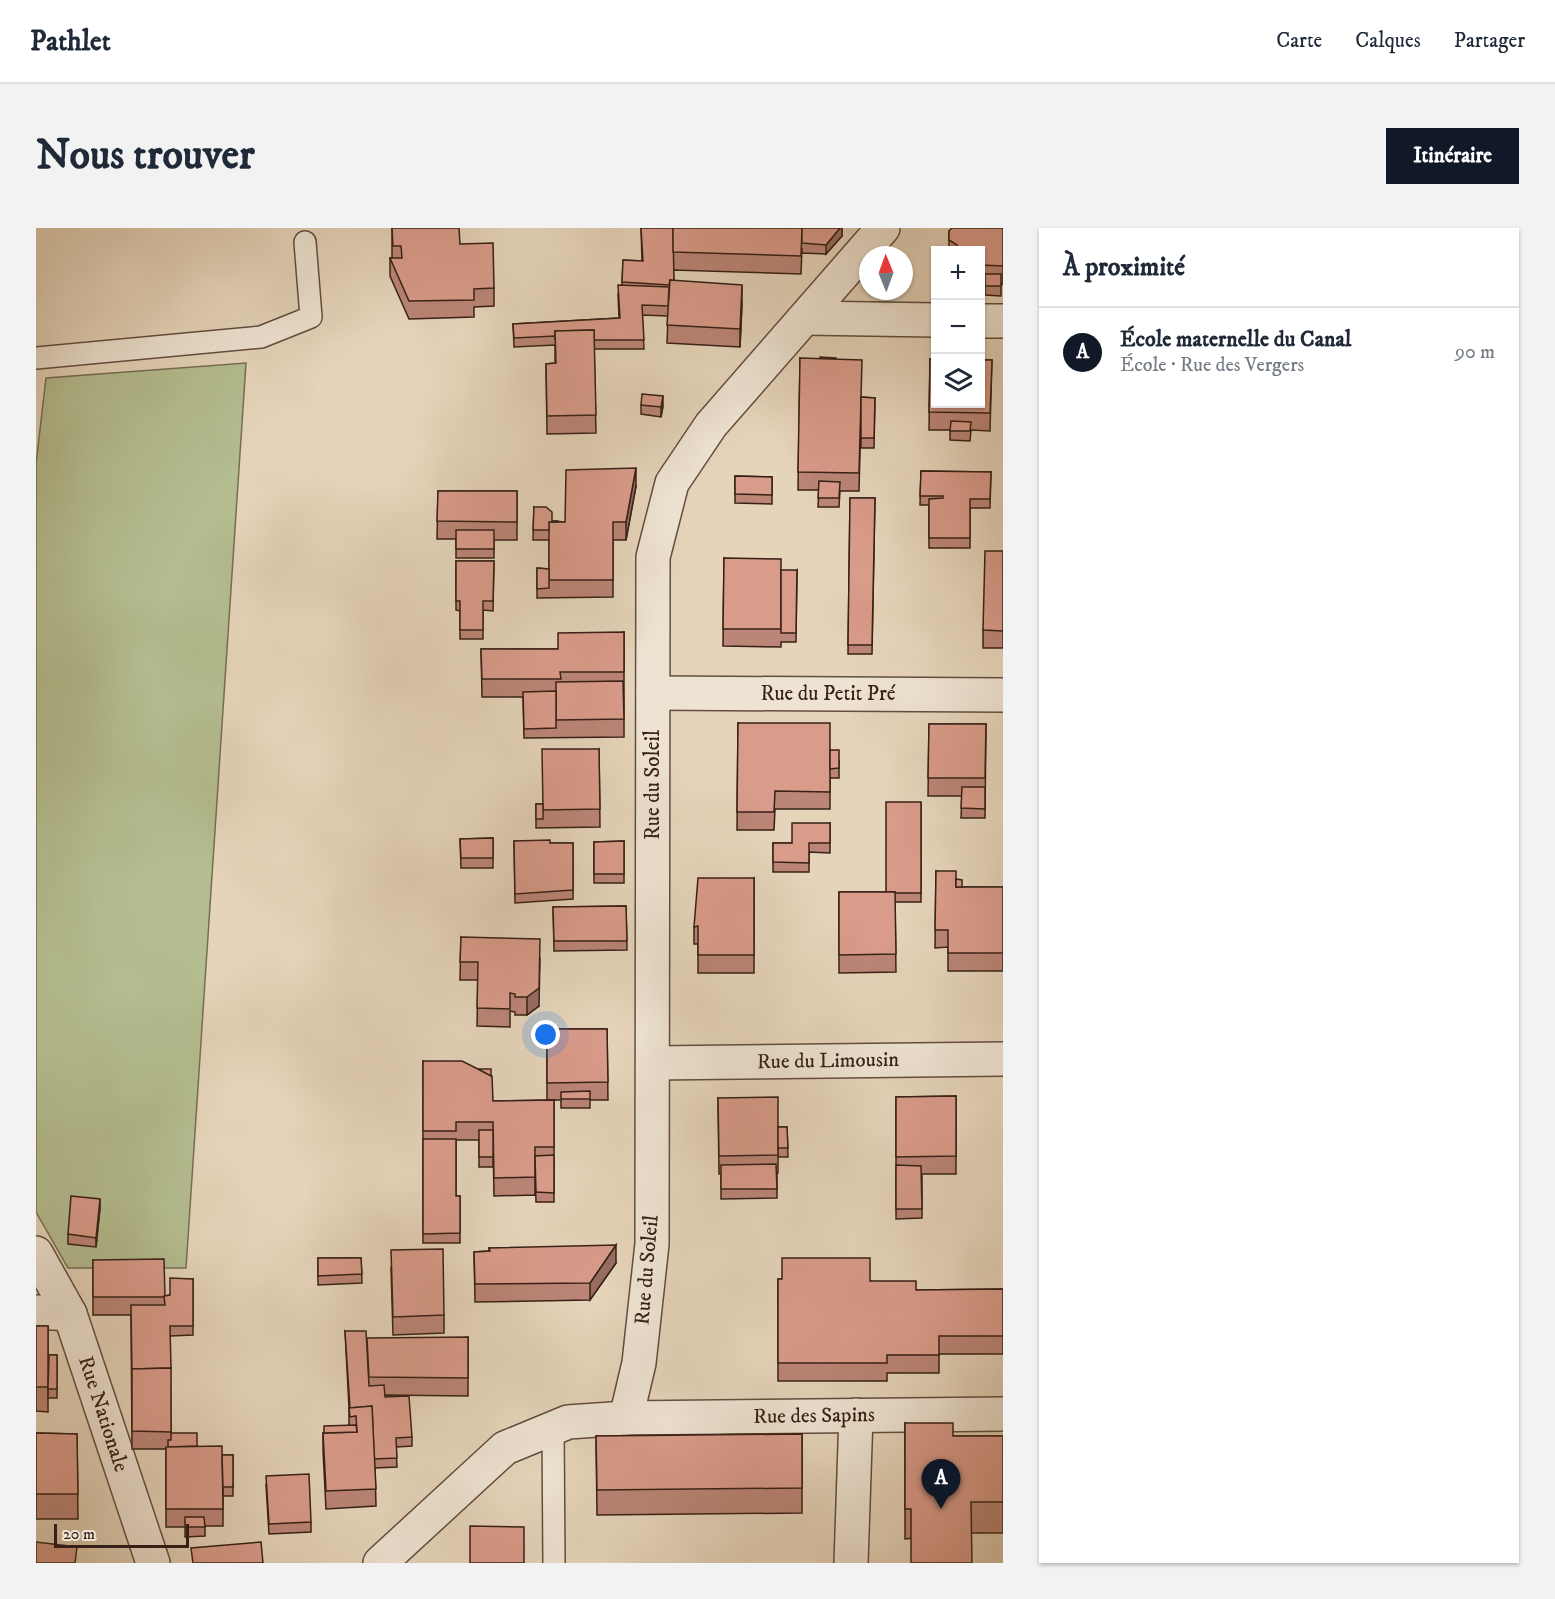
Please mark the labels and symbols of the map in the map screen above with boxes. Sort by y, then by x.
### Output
north arrow [859,246,913,300]
street label: Rue du Petit Pré [760,681,896,707]
street label: Rue du Soleil [640,729,666,840]
your location [531,1020,560,1049]
street label: Rue du Limousin [757,1047,899,1075]
street label: Rue du Soleil [629,1213,665,1326]
street label: Rue Nationale [72,1353,134,1475]
street label: Rue des Sapins [753,1402,875,1430]
pin: A [922,1460,960,1509]
scale bar [54,1521,189,1548]

